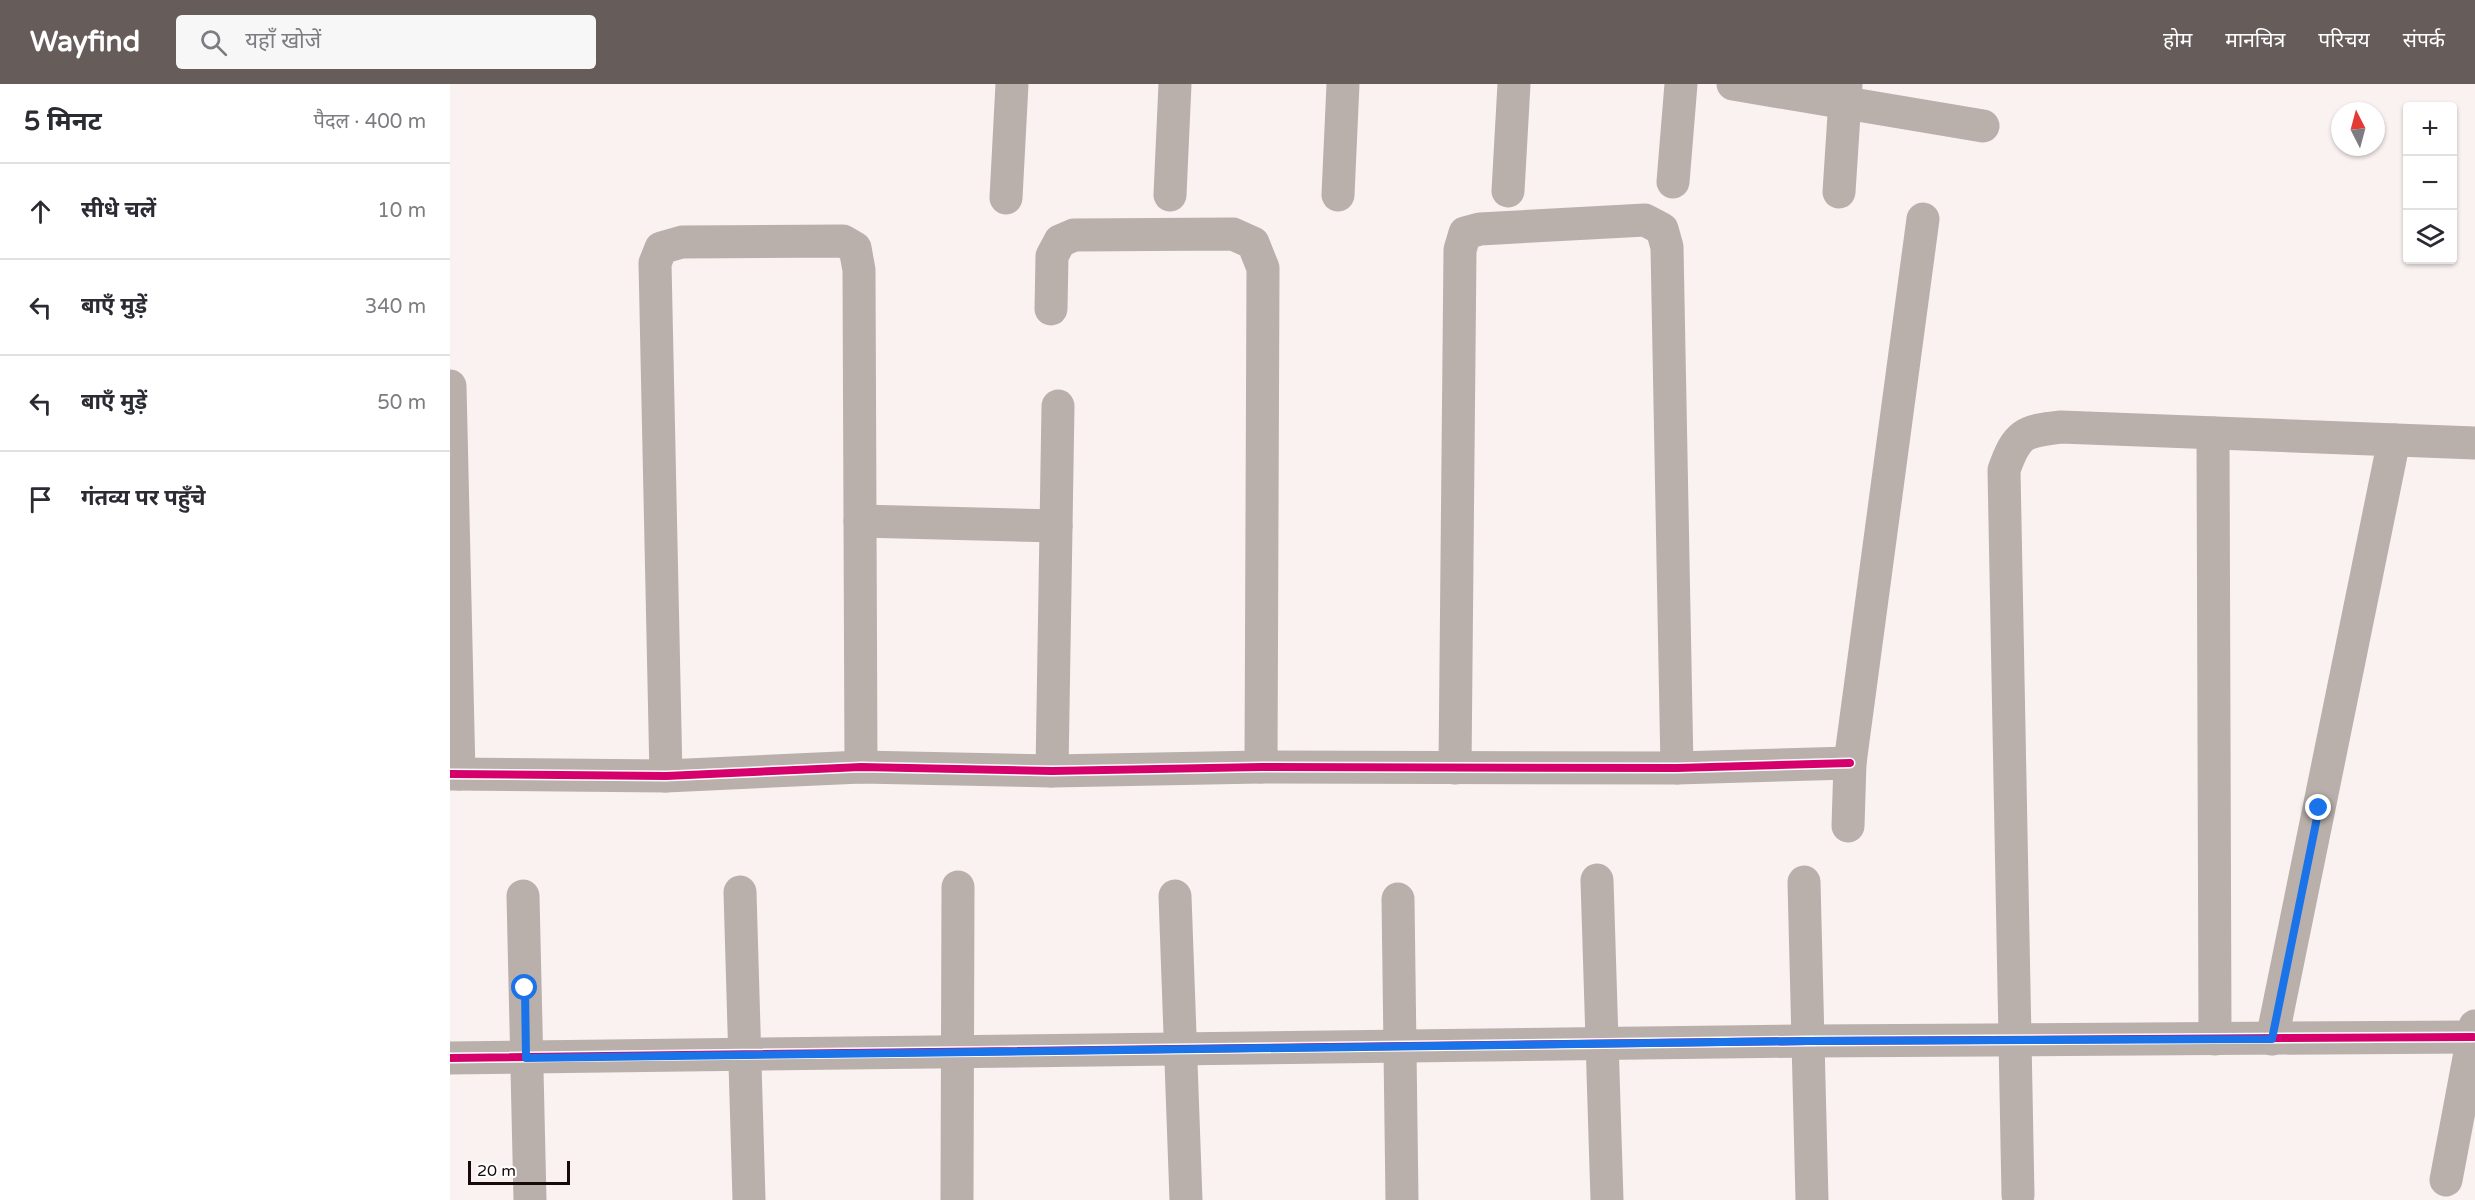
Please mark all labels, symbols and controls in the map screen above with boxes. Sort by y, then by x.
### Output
search box [176,15,596,69]
text: Wayfind [30,25,140,59]
icon: search [197,26,230,59]
text: यहाँ खोजें [245,28,321,54]
text: होम [2163,28,2192,53]
text: मानचित्र [2225,28,2285,53]
text: परिचय [2318,28,2370,53]
text: संपर्क [2403,28,2445,53]
north arrow [2331,102,2385,156]
map controls [2403,102,2457,264]
button: + [2403,102,2457,156]
text: 5 मिनट [24,106,102,137]
text: पैदल · 400 m [314,110,426,134]
button: − [2403,156,2457,210]
icon: ahead [24,195,57,228]
text: सीधे चलें [81,197,156,223]
text: 10 m [377,199,426,223]
button: layers [2403,210,2457,264]
icon: left [24,291,57,324]
text: बाएँ मुड़ें [81,293,147,319]
text: 340 m [365,295,426,319]
icon: left [24,387,57,420]
text: बाएँ मुड़ें [81,389,147,415]
text: 50 m [377,391,426,415]
icon: arrive [24,483,57,516]
text: गंतव्य पर पहुँचे [81,485,206,511]
route end [2305,794,2331,820]
route start [511,974,537,1000]
scale bar [468,1158,570,1186]
text: 20 m [477,1161,516,1181]

